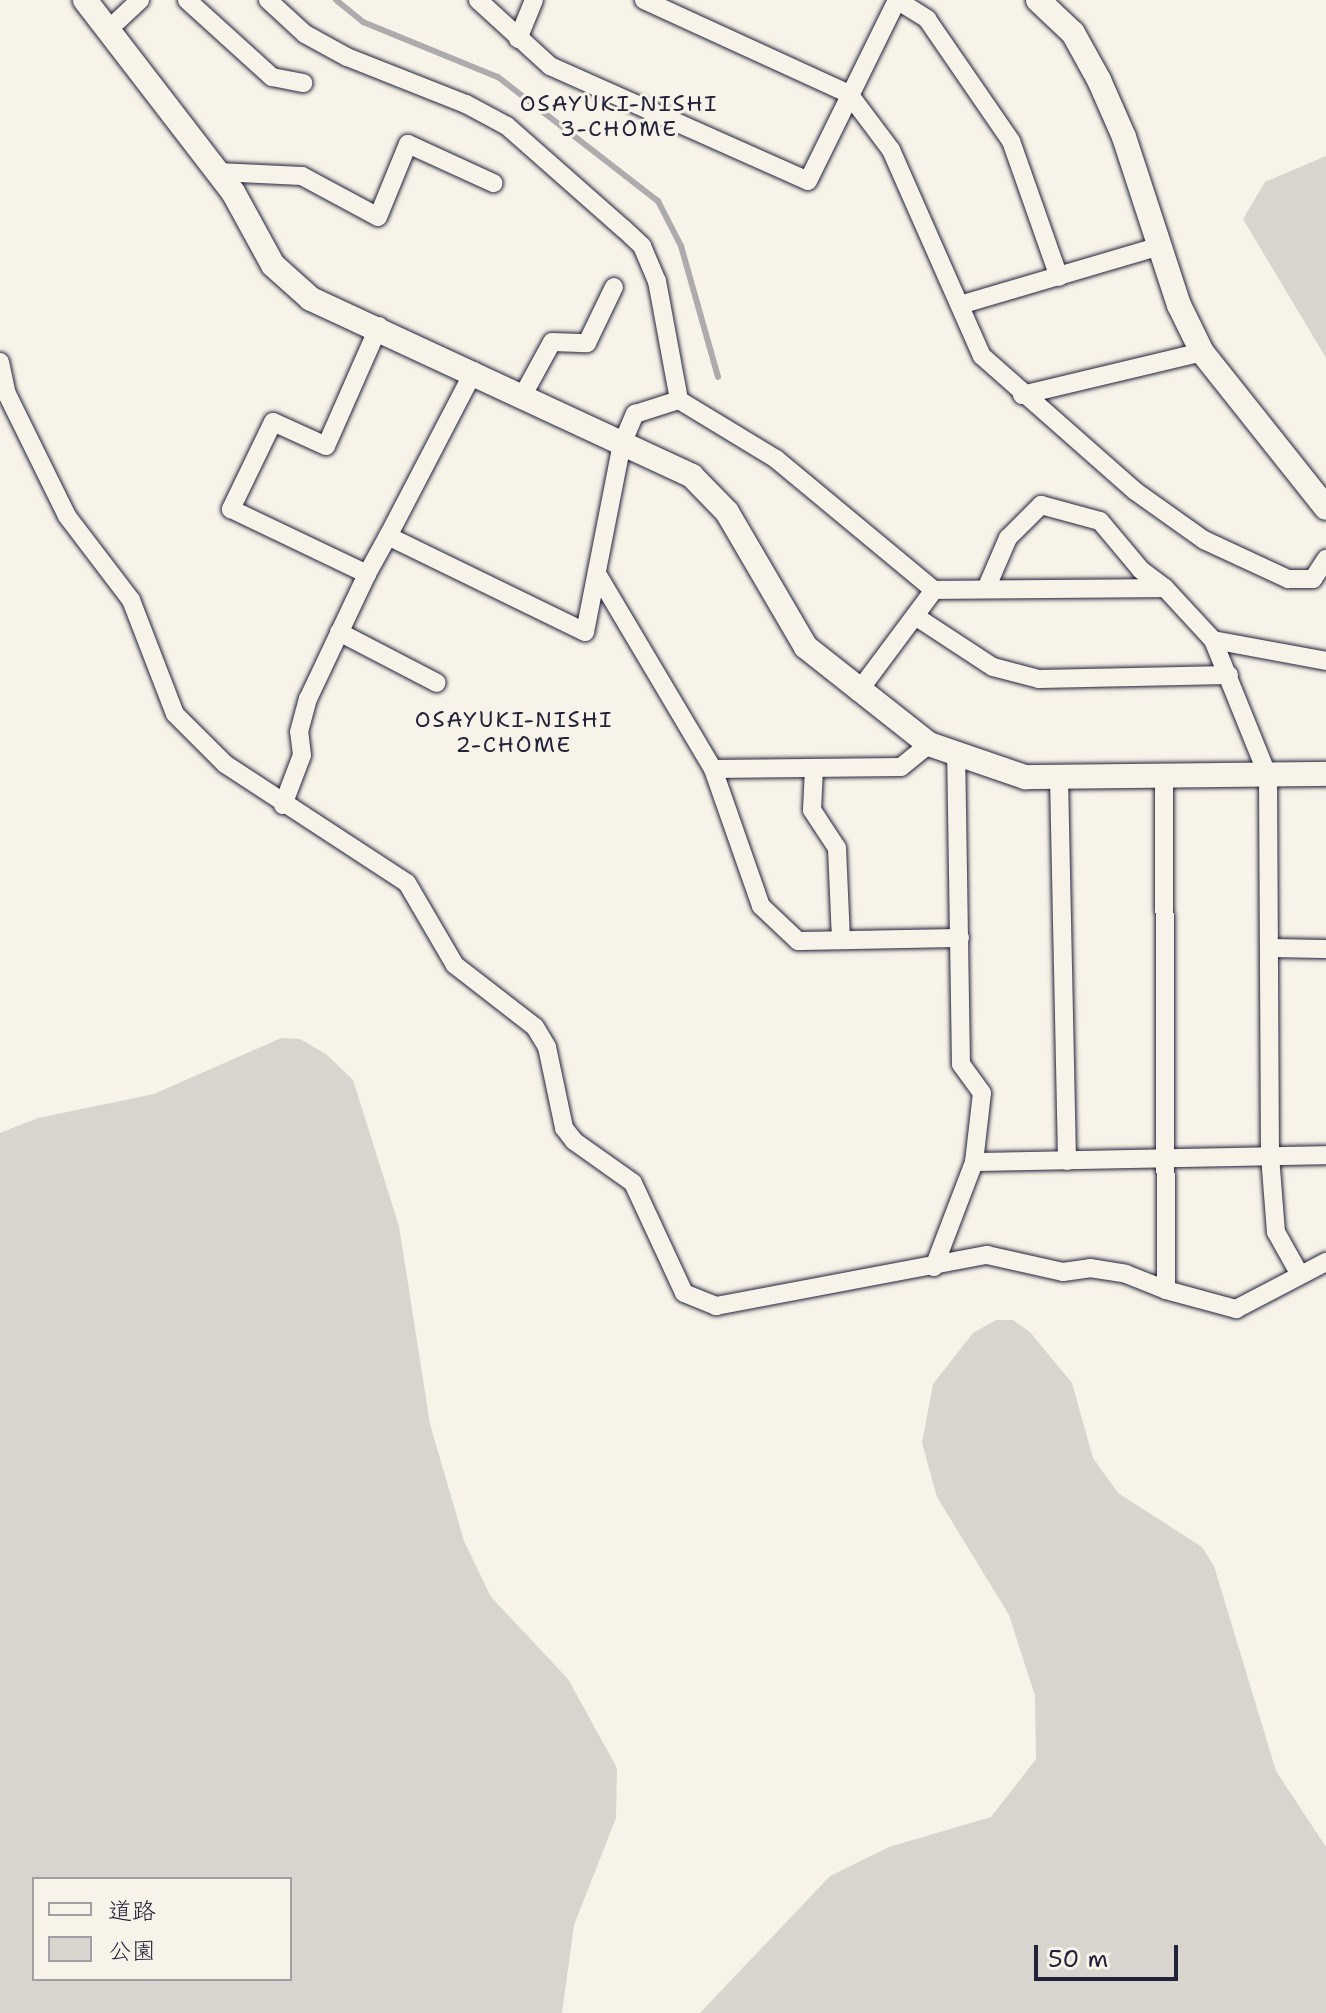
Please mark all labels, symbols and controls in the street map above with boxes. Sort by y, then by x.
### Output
district label: OSAYUKI-NISHI 3-CHOME [520,90,718,142]
district label: OSAYUKI-NISHI 2-CHOME [415,706,613,758]
legend [32,1877,292,1981]
text: 道路 [108,1895,156,1927]
scale bar [1038,1929,1182,1979]
text: 公園 [108,1935,156,1967]
text: 50 m [1048,1943,1108,1975]

